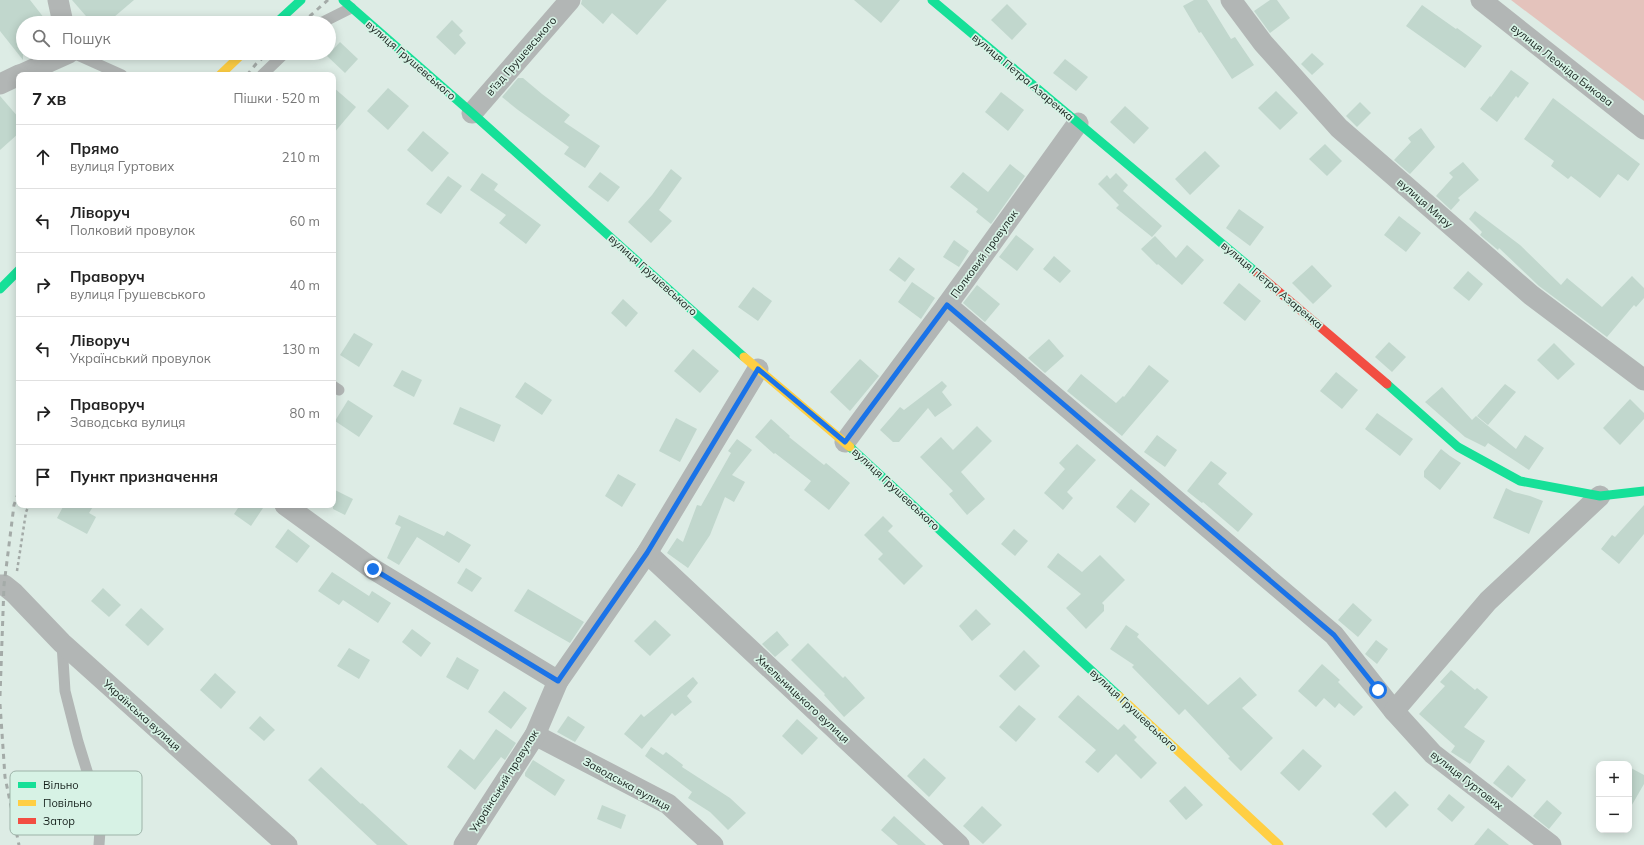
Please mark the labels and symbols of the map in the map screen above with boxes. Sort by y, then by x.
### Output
street label: в'їзд Грушевського [483,13,559,99]
street label: вулиця Грушевського [363,17,459,103]
street label: вулиця Леоніда Бикова [1508,21,1616,109]
street label: вулиця Петра Азаренка [969,30,1077,124]
street label: вулиця Миру [1394,175,1456,231]
street label: Полковий провулок [947,207,1021,301]
street label: вулиця Грушевського [606,231,700,319]
street label: вулиця Петра Азаренка [1218,238,1326,332]
street label: вулиця Грушевського [849,445,943,533]
route end [364,560,382,578]
street label: Хмельницького вулиця [753,652,853,746]
street label: вулиця Грушевського [1087,666,1181,754]
street label: Українська вулиця [99,676,184,754]
route start [1369,681,1387,699]
street label: Український провулок [466,727,542,836]
street label: вулиця Гуртових [1428,747,1506,813]
street label: Заводська вулиця [581,754,673,814]
legend [10,771,142,835]
text: Вільно [43,778,79,792]
text: Повільно [43,796,92,810]
text: Затор [43,814,75,828]

